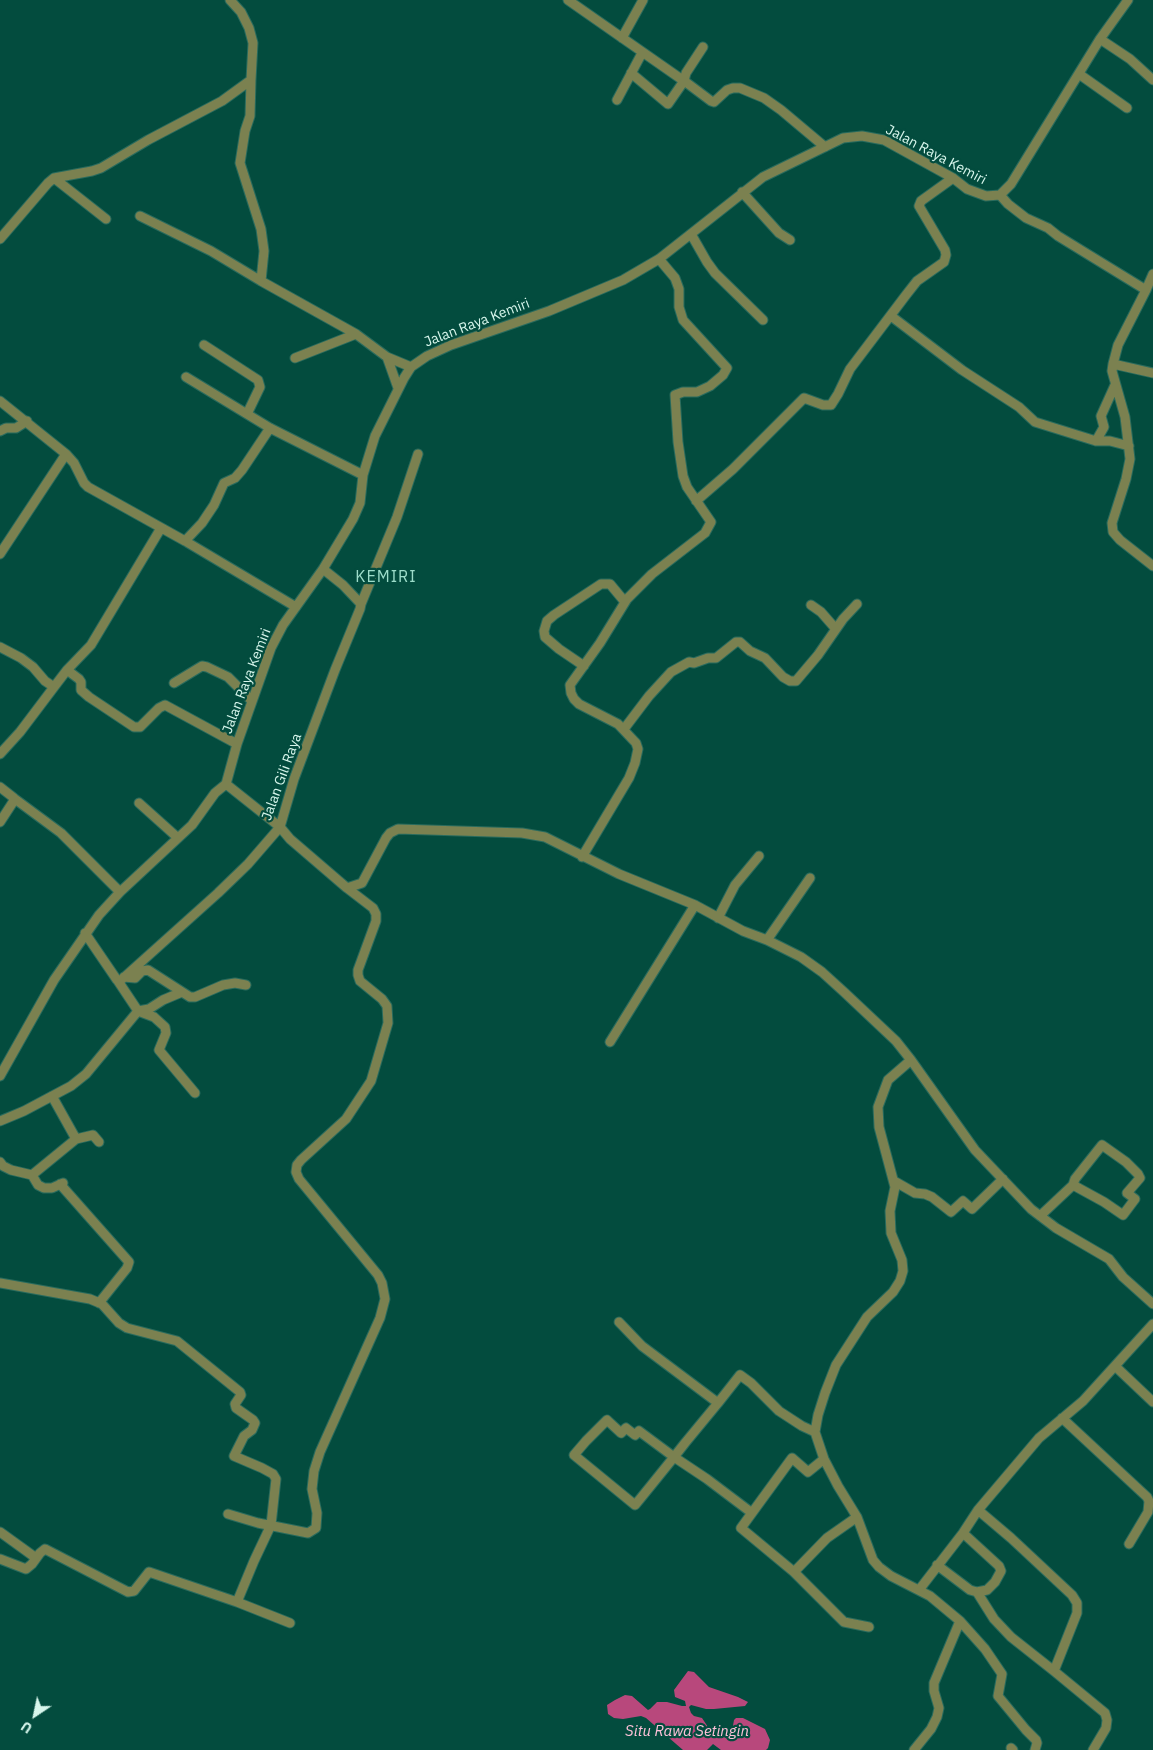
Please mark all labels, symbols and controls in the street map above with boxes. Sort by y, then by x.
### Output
street label: Jalan Raya Kemiri [883,121,989,189]
street label: Jalan Raya Kemiri [422,295,532,351]
district label: KEMIRI [354,567,418,587]
street label: Jalan Raya Kemiri [219,626,275,736]
street label: Jalan Gili Raya [258,731,306,823]
north arrow [10,1690,60,1740]
text: U [18,1717,36,1738]
water label: Situ Rawa Setingin [625,1723,749,1741]

